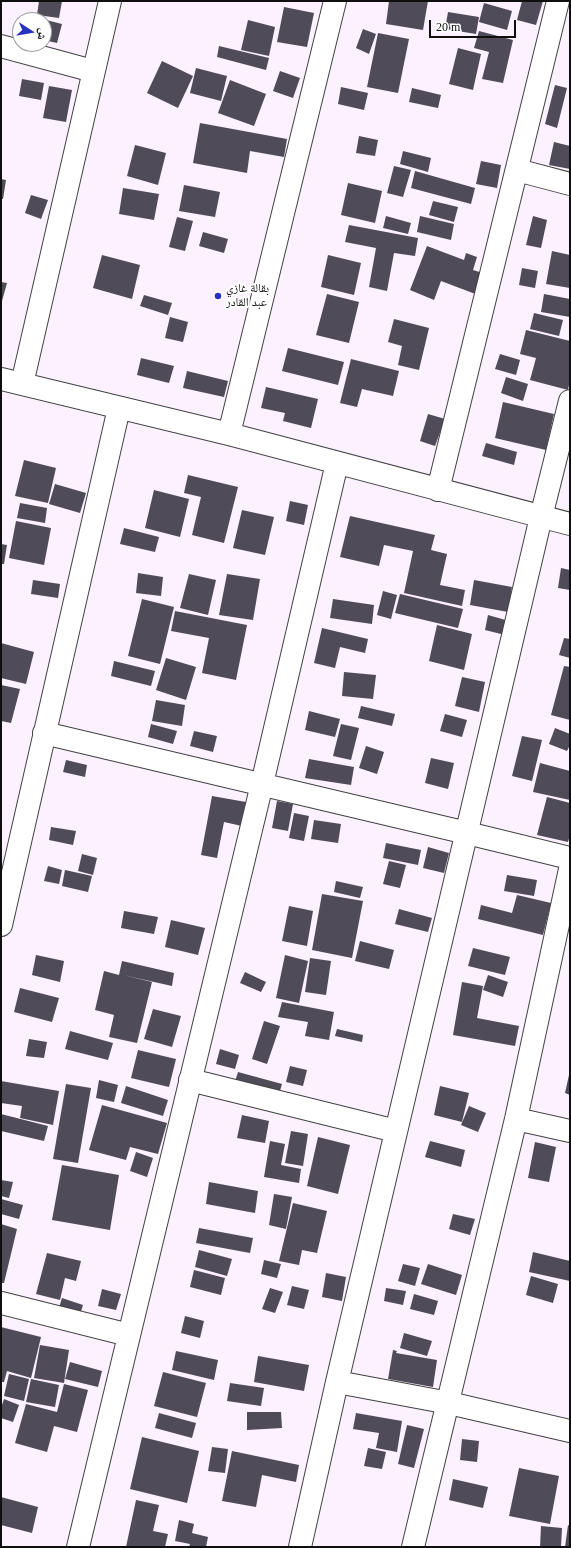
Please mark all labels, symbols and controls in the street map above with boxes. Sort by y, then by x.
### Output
north arrow [12,12,52,52]
scale bar [431,12,518,38]
text: 20 m [436,20,460,34]
text: ش [36,27,50,41]
place label: بقالة غازي عبد القادر [226,282,269,310]
marker: بقالة غازي عبد القادر [213,291,223,301]

